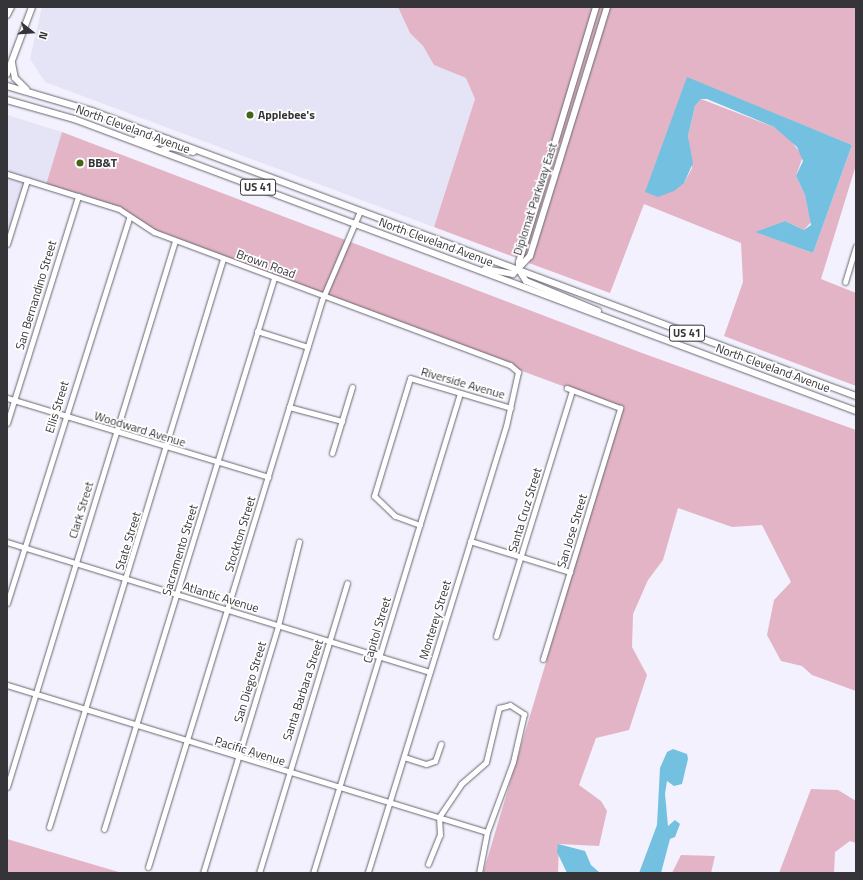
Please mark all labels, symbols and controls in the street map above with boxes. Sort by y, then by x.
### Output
north arrow [12,12,52,52]
text: N [35,30,52,41]
street label: North Cleveland Avenue [74,102,192,156]
place label: Applebee's [258,108,315,122]
marker: Applebee's [245,110,255,120]
street label: Diplomat Parkway East [510,141,560,257]
place label: BB&T [88,156,117,170]
marker: BB&T [75,158,85,168]
road number: US 41 [240,178,276,196]
street label: North Cleveland Avenue [377,215,495,269]
street label: San Bernandino Street [13,239,59,351]
street label: Brown Road [234,247,298,281]
road number: US 41 [669,324,705,342]
street label: North Cleveland Avenue [714,341,832,395]
street label: Riverside Avenue [419,364,507,402]
street label: Ellis Street [42,379,72,435]
street label: Woodward Avenue [92,408,188,450]
street label: Santa Cruz Street [505,466,545,554]
street label: Clark Street [66,480,96,540]
street label: San Jose Street [554,492,590,570]
street label: Stockton Street [222,494,258,574]
street label: Sacramento Street [159,503,201,597]
street label: State Street [112,510,144,572]
street label: Monterey Street [416,578,454,662]
street label: Atlantic Avenue [181,579,261,615]
street label: Capitol Street [360,595,394,665]
street label: Santa Barbara Street [280,638,326,742]
street label: San Diego Street [231,640,269,724]
street label: Pacific Avenue [213,733,287,769]

